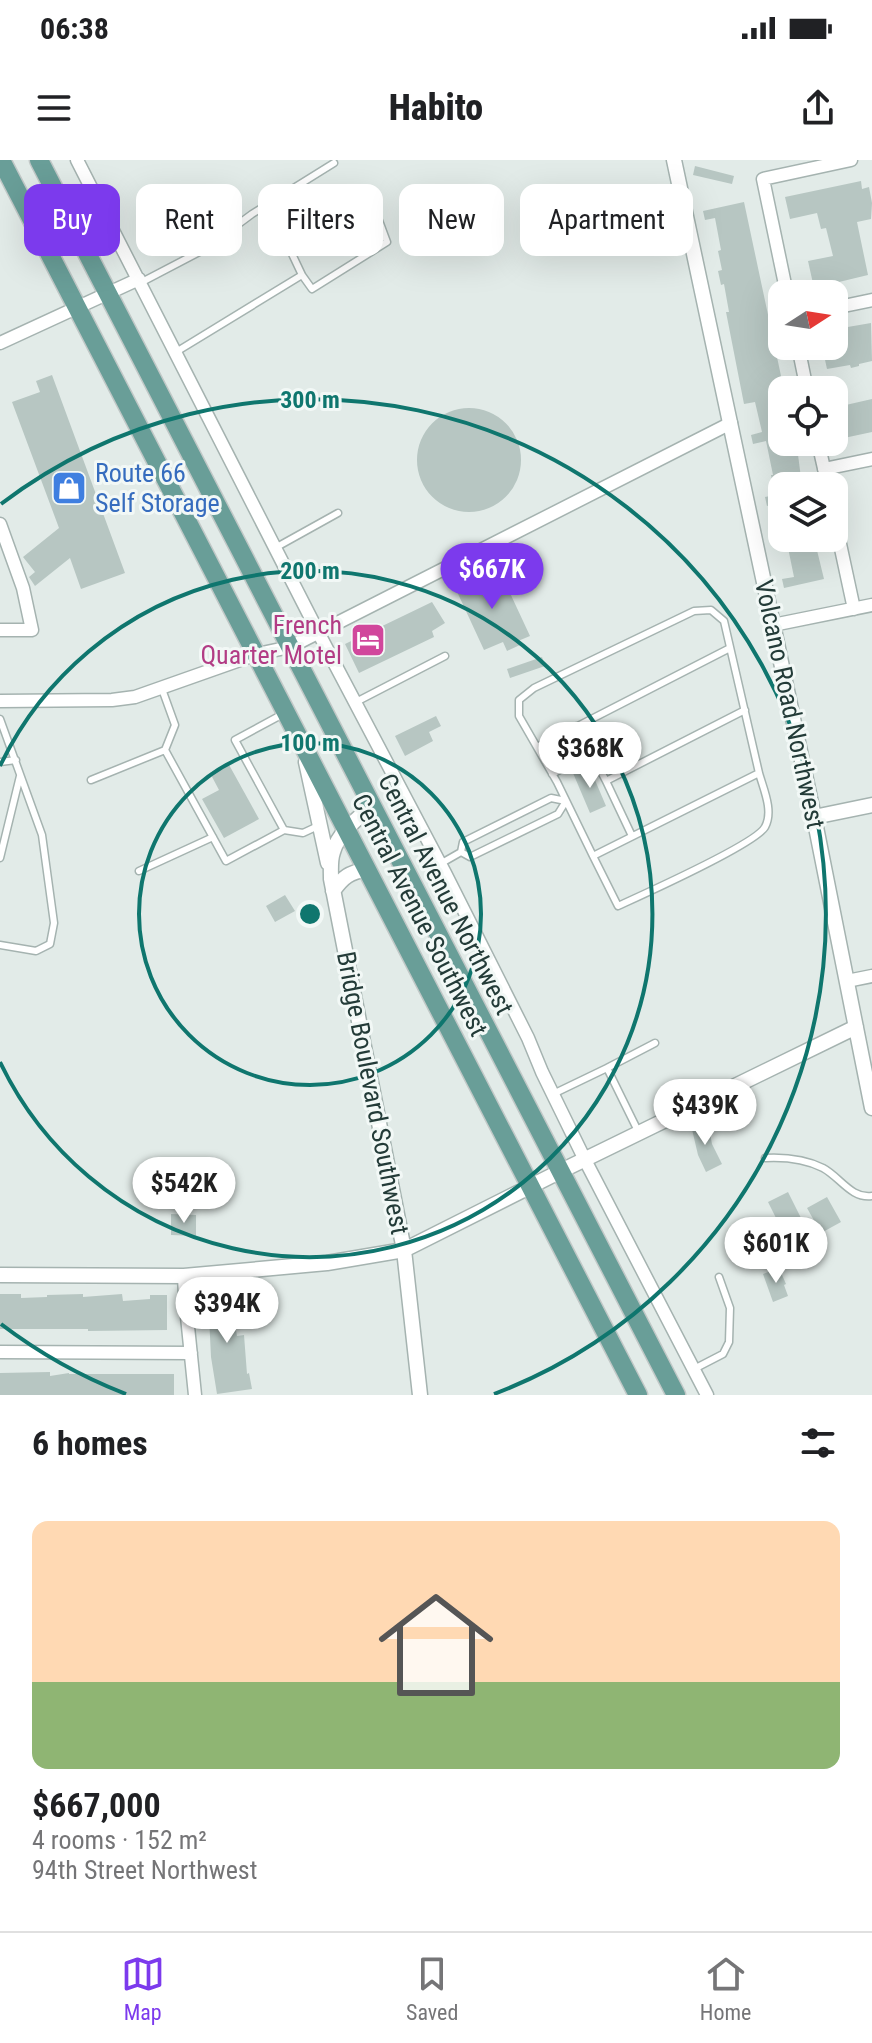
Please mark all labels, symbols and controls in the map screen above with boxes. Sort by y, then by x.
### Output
text: 06:38 [40,11,109,46]
icon: menu [32,86,76,130]
icon: share [796,86,840,130]
text: Habito [389,87,483,129]
chip: Buy [24,184,120,256]
chip: Rent [136,184,242,256]
chip: Filters [258,184,383,256]
chip: New [399,184,504,256]
chip: Apartment [520,184,693,256]
north arrow [768,280,848,360]
map controls [768,280,848,552]
button: locate [768,376,848,456]
text: 300 m [280,386,340,414]
place label: Route 66 Self Storage [95,458,220,518]
shop icon: Route 66 Self Storage [50,469,88,507]
button: layers [768,472,848,552]
pin: $667K [436,543,548,611]
text: $667K [459,554,525,584]
text: 200 m [280,557,340,585]
street label: Volcano Road Northwest [749,577,831,831]
place label: French Quarter Motel [200,610,342,670]
hotel icon: French Quarter Motel [349,621,387,659]
pin: $368K [534,722,646,790]
text: 100 m [280,729,340,757]
text: $368K [557,733,623,763]
street label: Central Avenue Northwest [372,768,520,1020]
street label: Central Avenue Southwest [346,789,494,1041]
centre of rings [296,900,324,928]
street label: Bridge Boulevard Southwest [331,949,415,1237]
pin: $439K [649,1079,761,1147]
text: $439K [672,1090,738,1120]
pin: $542K [128,1157,240,1225]
text: $542K [151,1168,217,1198]
pin: $601K [720,1217,832,1285]
text: $601K [743,1228,809,1258]
pin: $394K [171,1277,283,1345]
text: $394K [194,1288,260,1318]
icon: filters [796,1421,840,1465]
text: 6 homes [32,1423,148,1463]
icon: home [364,1573,508,1717]
text: $667,000 [32,1785,161,1825]
text: 4 rooms · 152 m² [32,1825,207,1855]
text: 94th Street Northwest [32,1855,257,1885]
tab: Map [121,1952,165,2025]
tab: Saved [406,1952,458,2025]
tab: Home [700,1952,751,2025]

